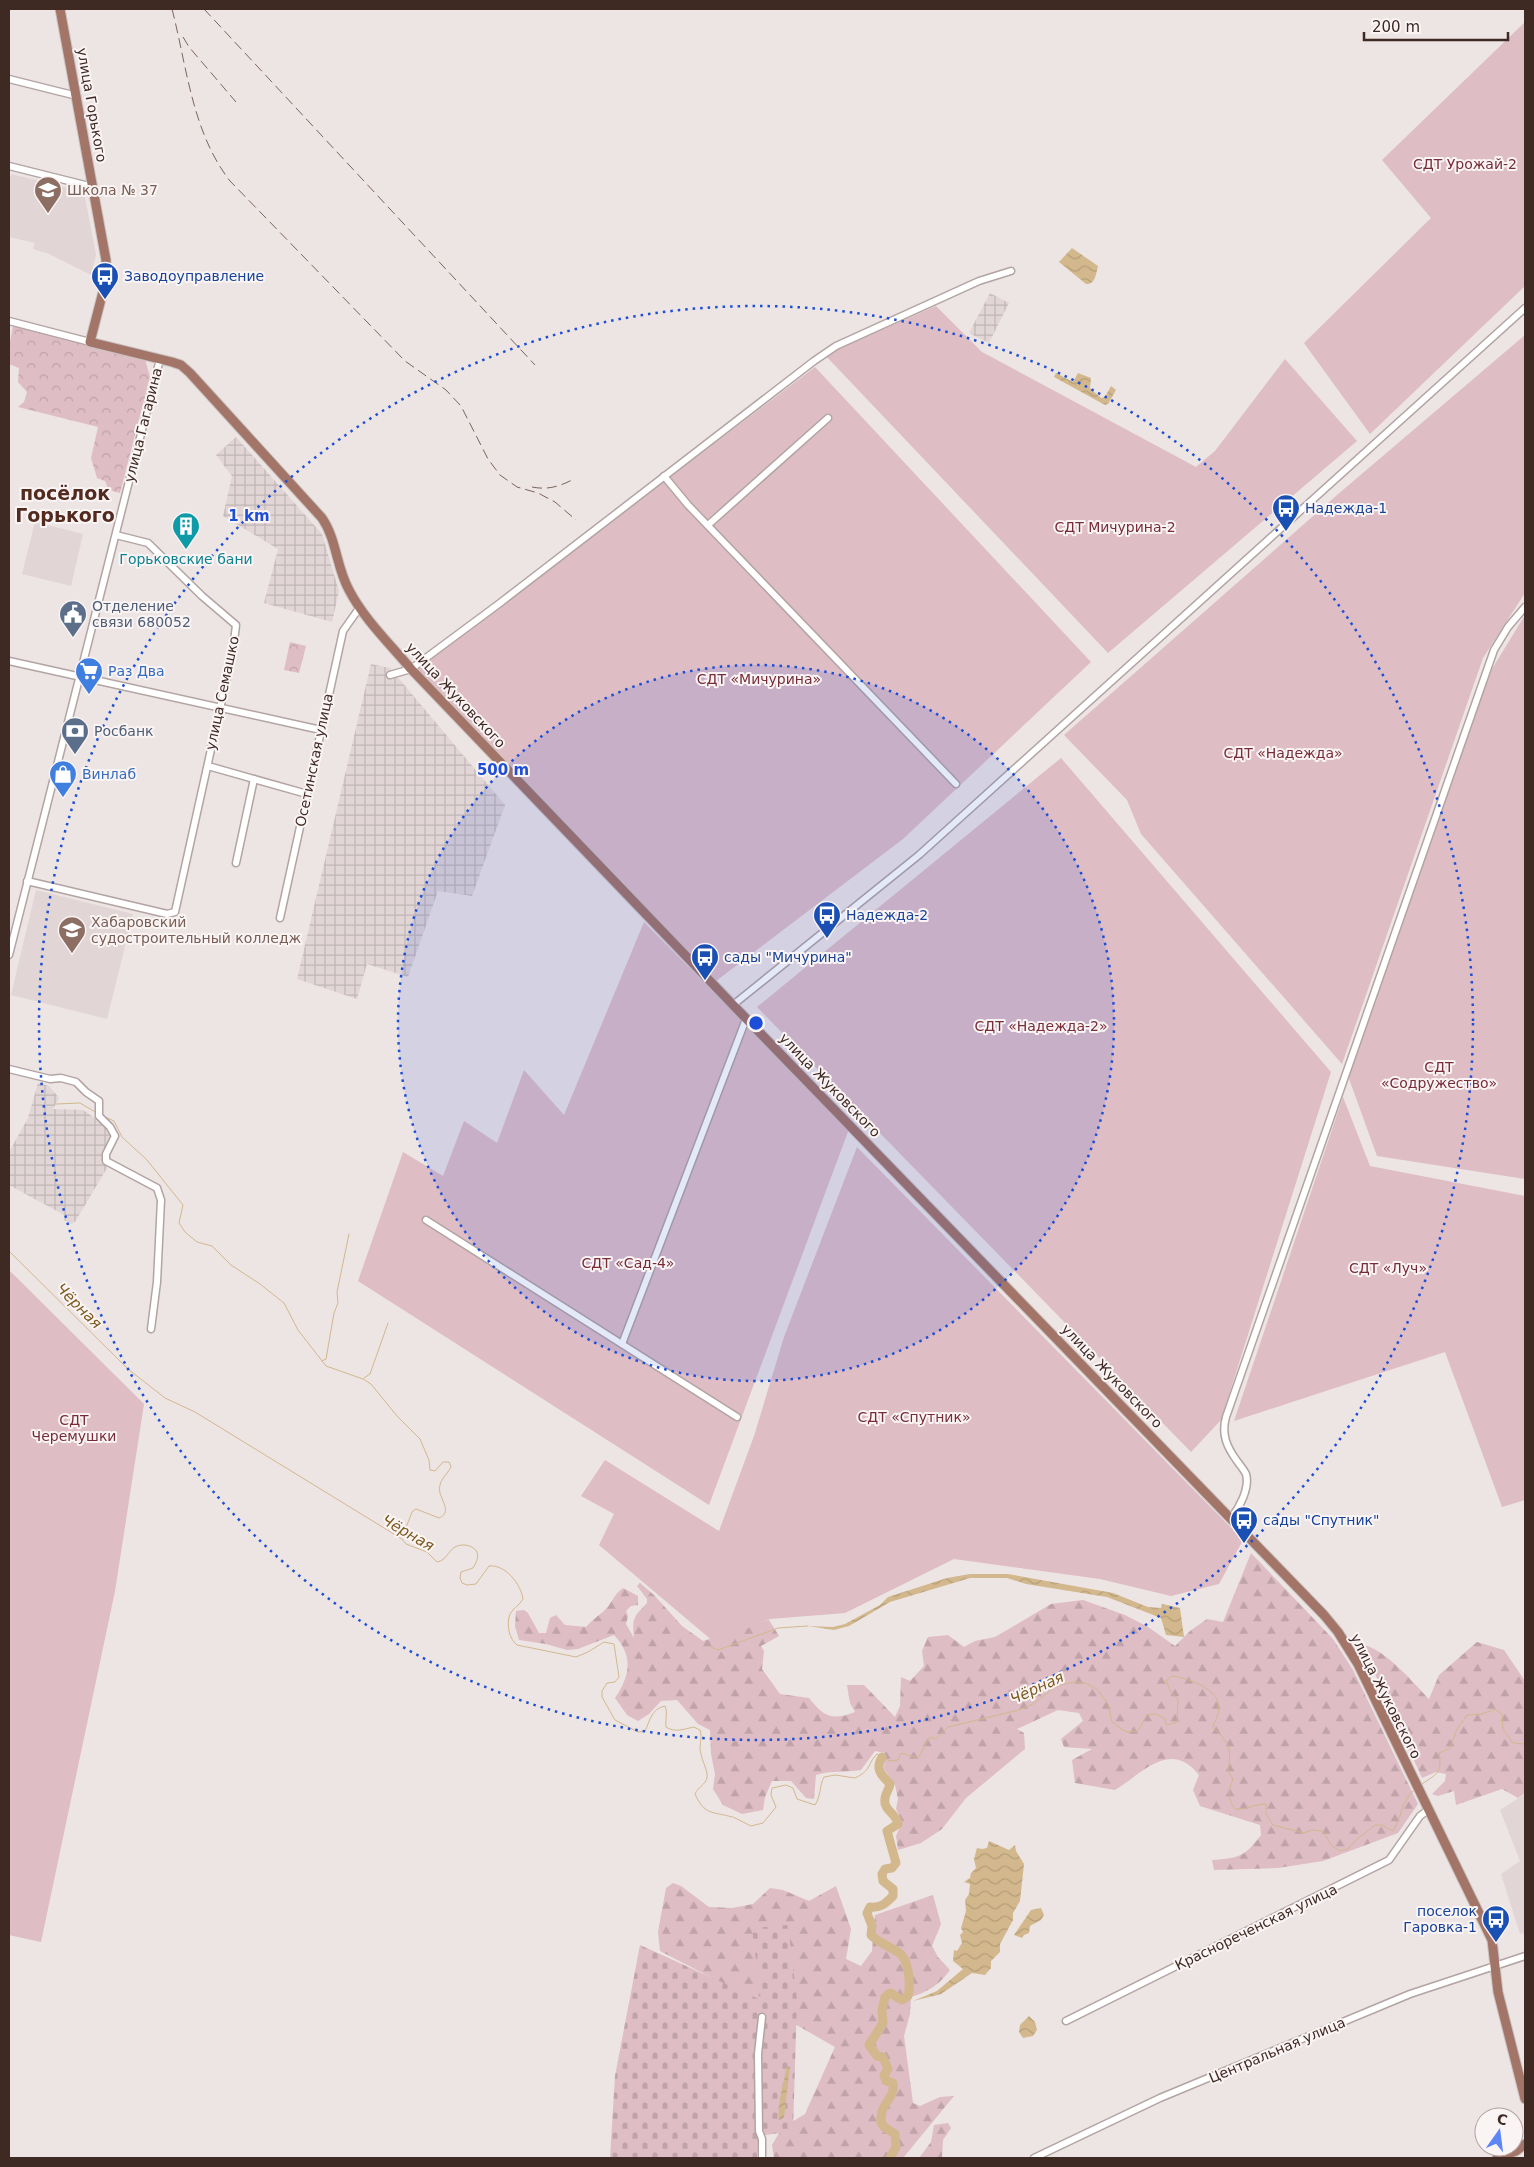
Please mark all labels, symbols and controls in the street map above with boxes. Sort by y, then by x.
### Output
scale bar [1364,10,1508,42]
text: 200 m [1372,18,1420,36]
street label: улица Горького [74,46,110,164]
park label: СДТ Урожай-2 [1413,156,1517,172]
school or university icon: Школа № 37 [33,175,63,214]
place label: Школа № 37 [67,182,158,198]
bus stop icon: Заводоуправление [90,261,120,300]
place label: Заводоуправление [124,268,264,284]
street label: улица Гагарина [121,366,165,484]
district label: посёлок Горького [15,482,115,526]
bus stop icon: Надежда-1 [1271,493,1301,532]
place label: Надежда-1 [1305,500,1387,516]
text: 1 km [228,507,270,525]
building icon: Горьковские бани [171,511,201,550]
park label: СДТ Мичурина-2 [1054,519,1176,535]
place label: Горьковские бани [119,551,253,567]
place label: Отделение связи 680052 [92,598,191,630]
public building icon: Отделение связи 680052 [58,599,88,638]
street label: улица Семашко [202,634,242,752]
street label: улица Жуковского [403,639,509,751]
supermarket icon: Раз Два [74,656,104,695]
place label: Раз Два [108,663,165,679]
park label: СДТ «Мичурина» [697,671,821,687]
street label: Осетинская улица [292,692,336,828]
bank icon: Росбанк [60,716,90,755]
place label: Росбанк [94,723,154,739]
park label: СДТ «Надежда» [1223,745,1343,761]
shop icon: Винлаб [48,759,78,798]
text: 500 m [477,761,529,779]
place label: Винлаб [82,766,136,782]
bus stop icon: Надежда-2 [812,900,842,939]
place label: Надежда-2 [846,907,928,923]
place label: Хабаровский судостроительный колледж [91,914,302,946]
school or university icon: Хабаровский судостроительный колледж [57,915,87,954]
bus stop icon: сады "Мичурина" [690,942,720,981]
place label: сады "Мичурина" [724,949,852,965]
centre of rings [747,1014,765,1032]
park label: СДТ «Надежда-2» [974,1018,1108,1034]
street label: улица Жуковского [776,1030,884,1140]
park label: СДТ «Содружество» [1381,1059,1497,1091]
park label: СДТ «Сад-4» [582,1255,674,1271]
park label: СДТ «Луч» [1349,1260,1427,1276]
water label: Чёрная [52,1279,106,1333]
street label: улица Жуковского [1058,1321,1166,1431]
park label: СДТ «Спутник» [858,1409,970,1425]
park label: СДТ Черемушки [32,1412,116,1444]
bus stop icon: сады "Спутник" [1229,1505,1259,1544]
water label: Чёрная [379,1511,437,1555]
place label: сады "Спутник" [1263,1512,1379,1528]
street label: улица Жуковского [1348,1631,1424,1761]
water label: Чёрная [1007,1668,1067,1708]
street label: Краснореченская улица [1172,1881,1340,1973]
place label: поселок Гаровка-1 [1403,1903,1477,1935]
bus stop icon: поселок Гаровка-1 [1481,1904,1511,1943]
street label: Центральная улица [1206,2014,1348,2086]
north arrow [1474,2107,1524,2157]
text: С [1495,2110,1509,2128]

